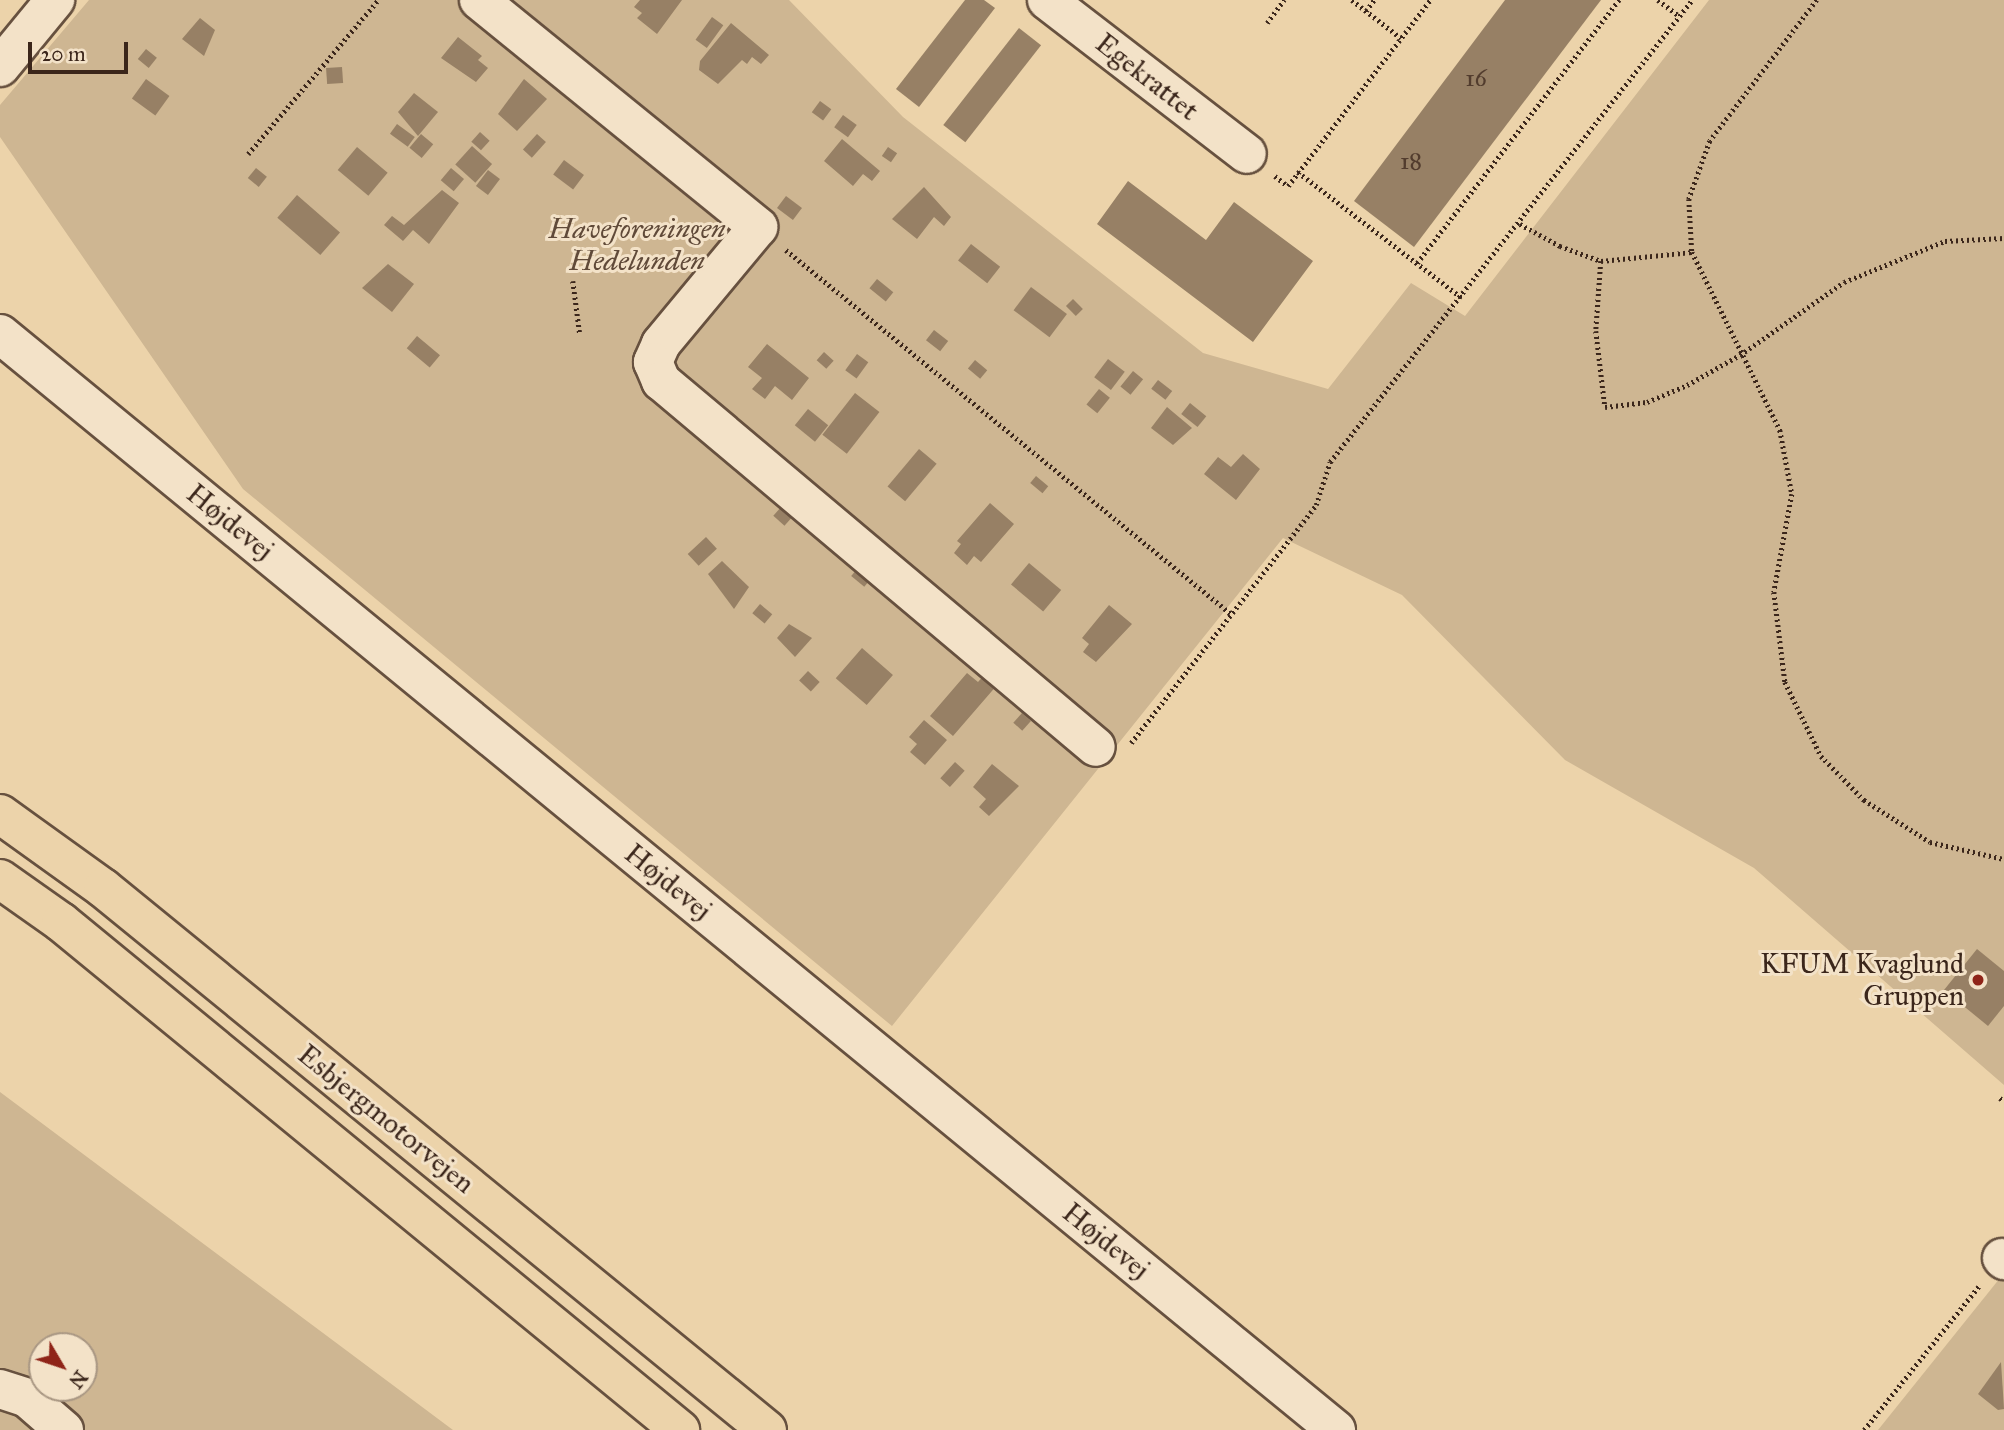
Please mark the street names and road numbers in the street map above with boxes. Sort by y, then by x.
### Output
street label: Egekrattet [1089,26,1205,128]
street label: Højdevej [180,477,280,567]
street label: Højdevej [618,837,718,927]
street label: Esbjergmotorvejen [291,1038,481,1200]
street label: Højdevej [1056,1196,1156,1286]

